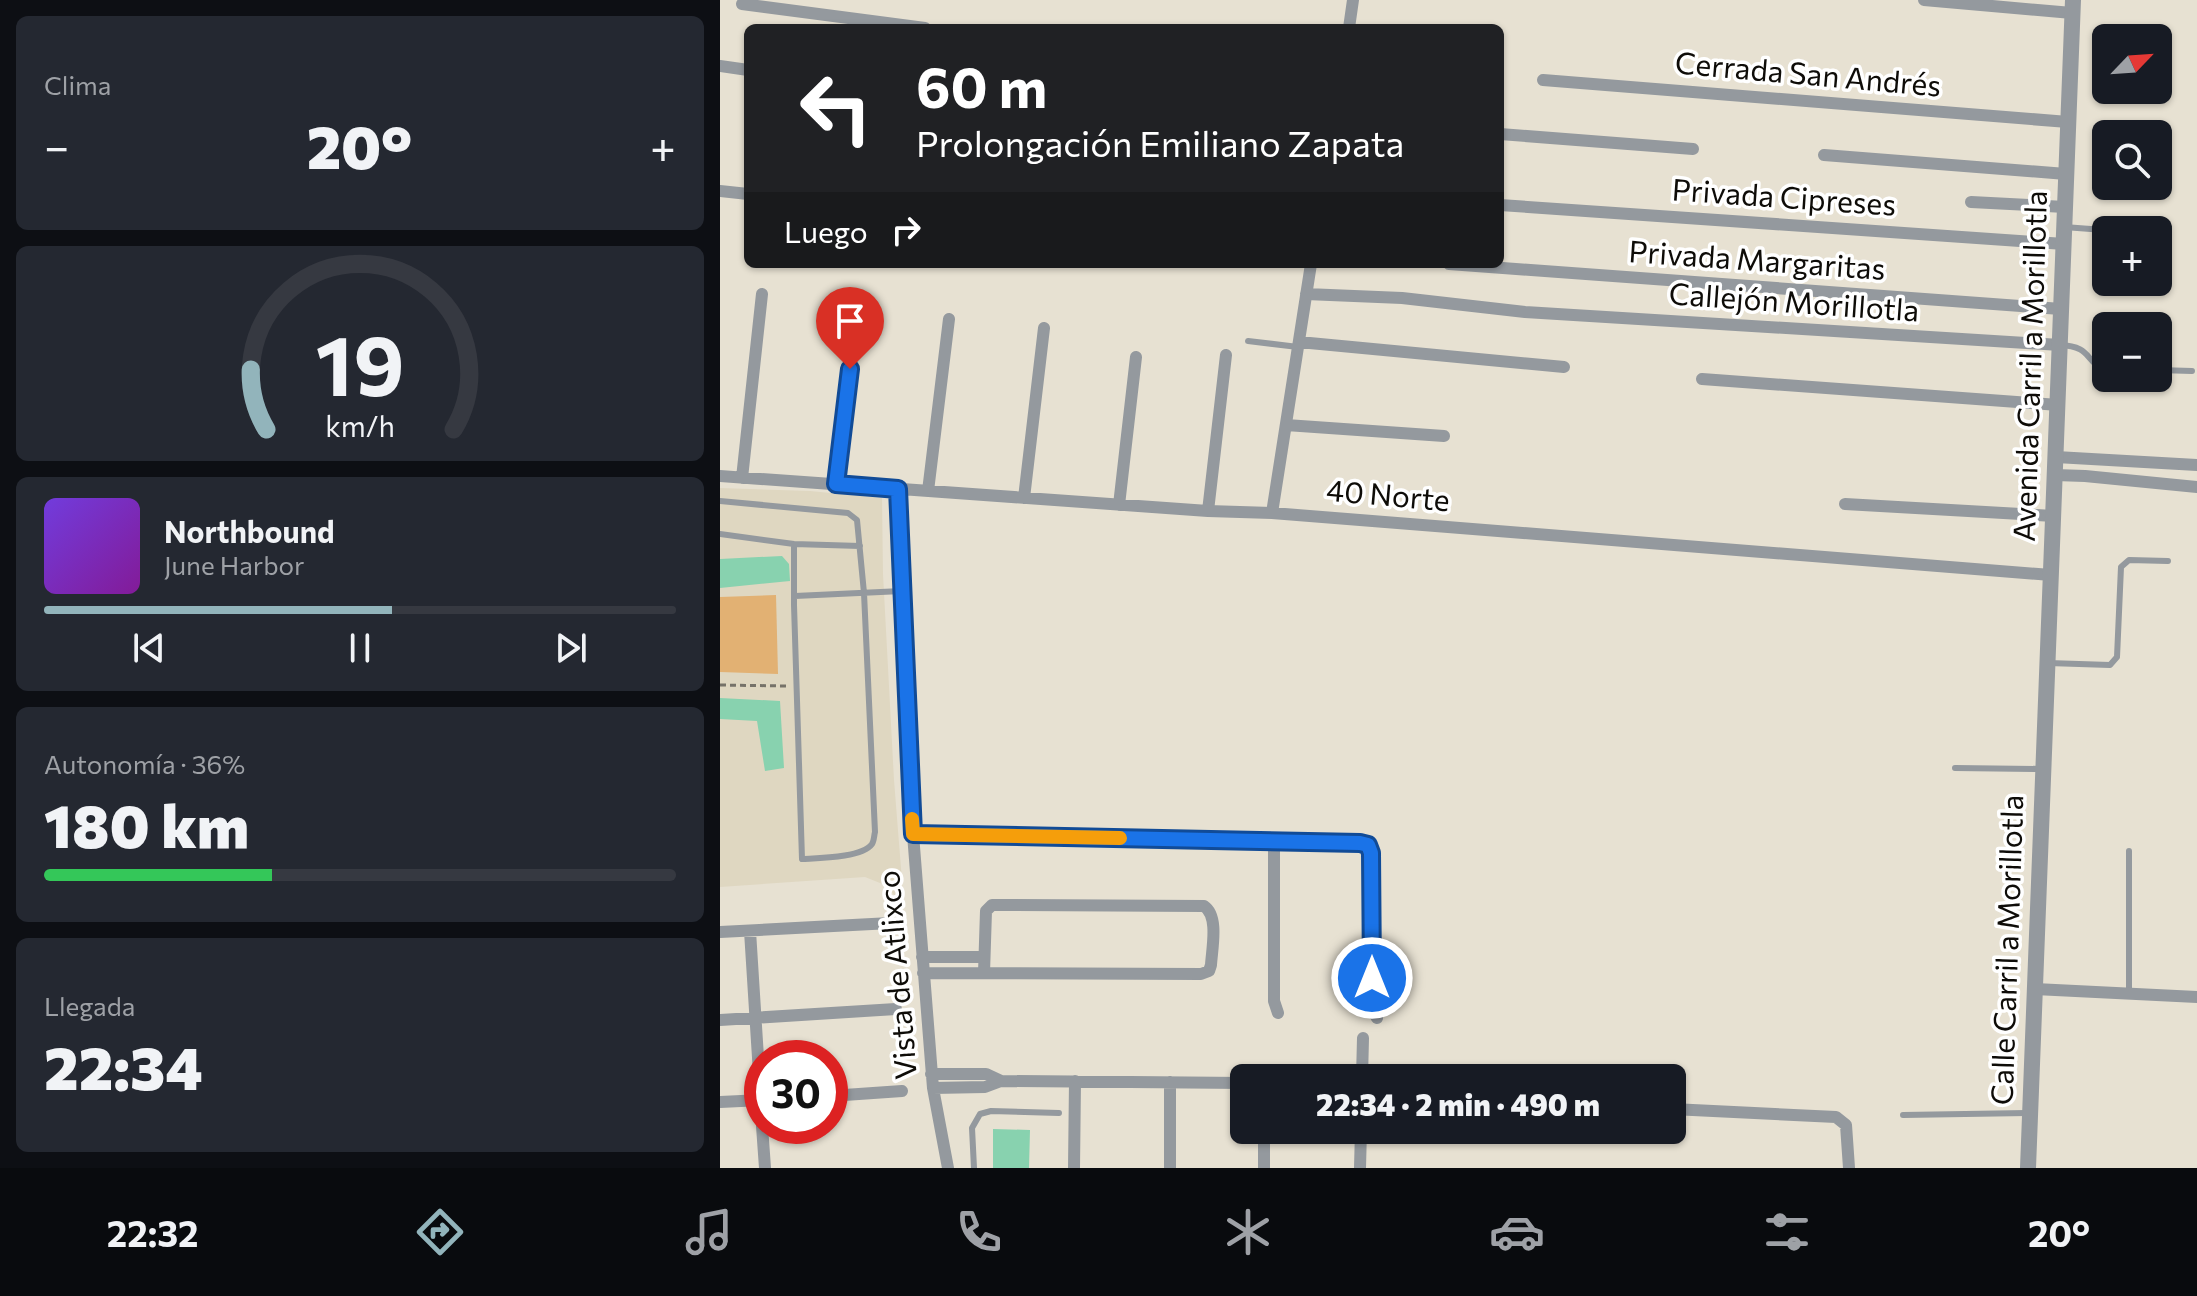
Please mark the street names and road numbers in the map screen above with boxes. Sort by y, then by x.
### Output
street label: Cerrada San Andrés [1674,42,1943,103]
street label: Privada Cipreses [1671,169,1897,222]
street label: Avenida Carril a Morillotla [2004,190,2053,542]
street label: Privada Margaritas [1628,231,1887,286]
street label: Callejón Morillotla [1668,273,1920,328]
street label: 40 Norte [1325,470,1451,517]
street label: Calle Carril a Morillotla [1982,794,2029,1106]
street label: Vista de Atlixco [868,869,923,1081]

